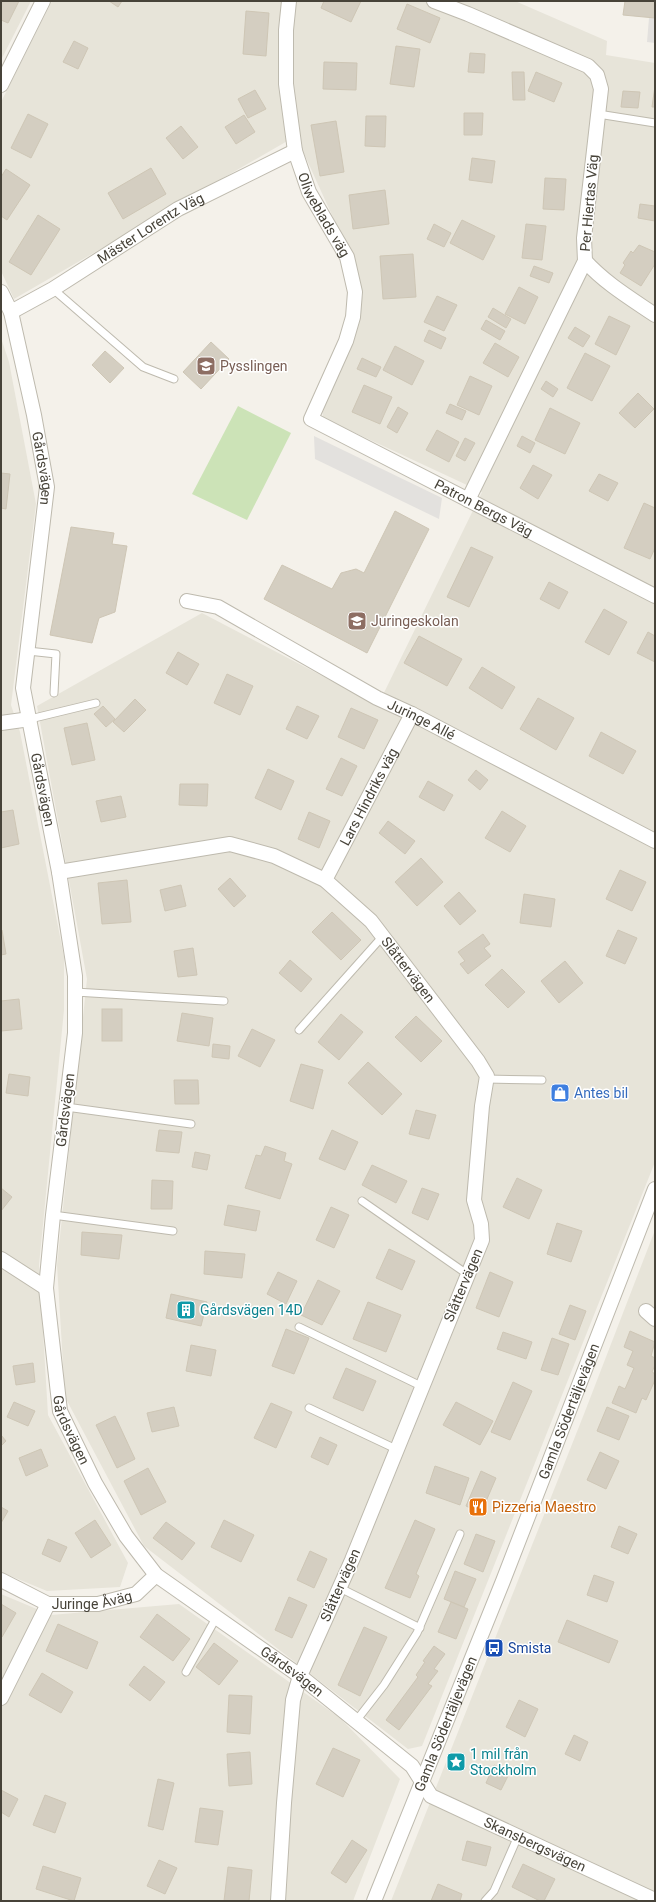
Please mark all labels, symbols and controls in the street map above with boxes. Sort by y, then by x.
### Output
street label: Per Hiertas Väg [577,154,601,252]
street label: Oliweblads väg [295,170,353,260]
street label: Mäster Lorentz Väg [94,190,206,267]
school or university icon: Pysslingen [195,355,217,377]
place label: Pysslingen [220,358,288,374]
street label: Gårdsvägen [29,430,55,506]
street label: Patron Bergs Väg [432,476,535,540]
school or university icon: Juringeskolan [346,610,368,632]
place label: Juringeskolan [371,613,459,629]
street label: Juringe Allé [385,696,458,743]
street label: Lars Hindriks väg [337,745,401,848]
street label: Gårdsvägen [28,752,58,828]
street label: Slåttervägen [378,934,438,1005]
street label: Gårdsvägen [53,1072,77,1148]
shop icon: Antes bil [549,1082,571,1104]
place label: Antes bil [574,1085,628,1101]
street label: Slåttervägen [440,1246,486,1324]
building icon: Gårdsvägen 14D [175,1299,197,1321]
place label: Gårdsvägen 14D [200,1302,303,1318]
street label: Gamla Södertäljevägen [535,1341,602,1482]
street label: Gårdsvägen [50,1394,93,1467]
restaurant icon: Pizzeria Maestro [467,1496,489,1518]
place label: Pizzeria Maestro [492,1499,596,1515]
street label: Slåttervägen [317,1546,363,1624]
street label: Juringe Åväg [52,1587,134,1612]
bus stop icon: Smista [483,1637,505,1659]
place label: Smista [508,1640,551,1656]
street label: Gårdsvägen [257,1643,327,1700]
street label: Gamla Södertäljevägen [411,1654,480,1794]
place label: 1 mil från Stockholm [470,1746,537,1778]
place icon: 1 mil från Stockholm [445,1751,467,1773]
street label: Skansbergsvägen [482,1814,588,1875]

